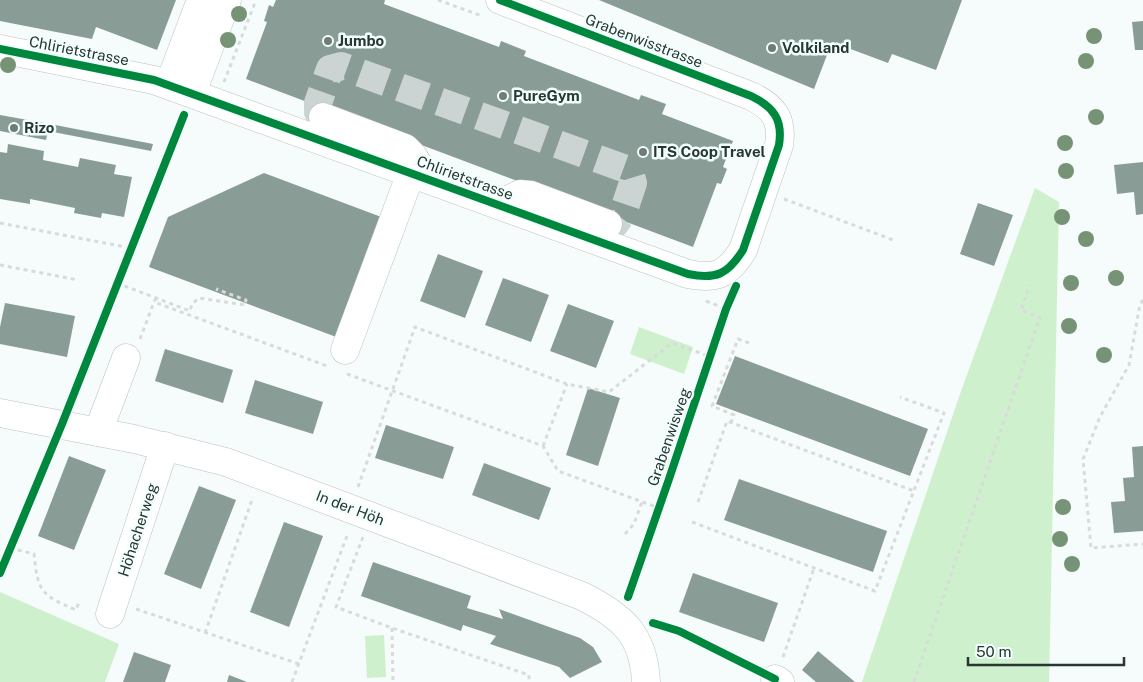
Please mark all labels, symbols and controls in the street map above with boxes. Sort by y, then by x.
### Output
street label: Grabenwisstrasse [583,10,705,71]
street label: Chlirietstrasse [28,32,131,69]
place label: Jumbo [338,32,385,49]
marker: Jumbo [322,35,334,47]
place label: Volkiland [782,39,849,56]
marker: Volkiland [766,42,778,54]
place label: PureGym [513,87,580,104]
marker: PureGym [497,90,509,102]
place label: Rizo [24,119,55,136]
marker: Rizo [8,122,20,134]
place label: ITS Coop Travel [653,143,766,160]
marker: ITS Coop Travel [637,146,649,158]
street label: Chlirietstrasse [415,152,516,203]
street label: Grabenwisweg [644,385,693,488]
street label: Höhacherweg [114,481,161,579]
street label: In der Höh [314,487,387,528]
scale bar [968,634,1124,666]
text: 50 m [976,643,1011,660]

